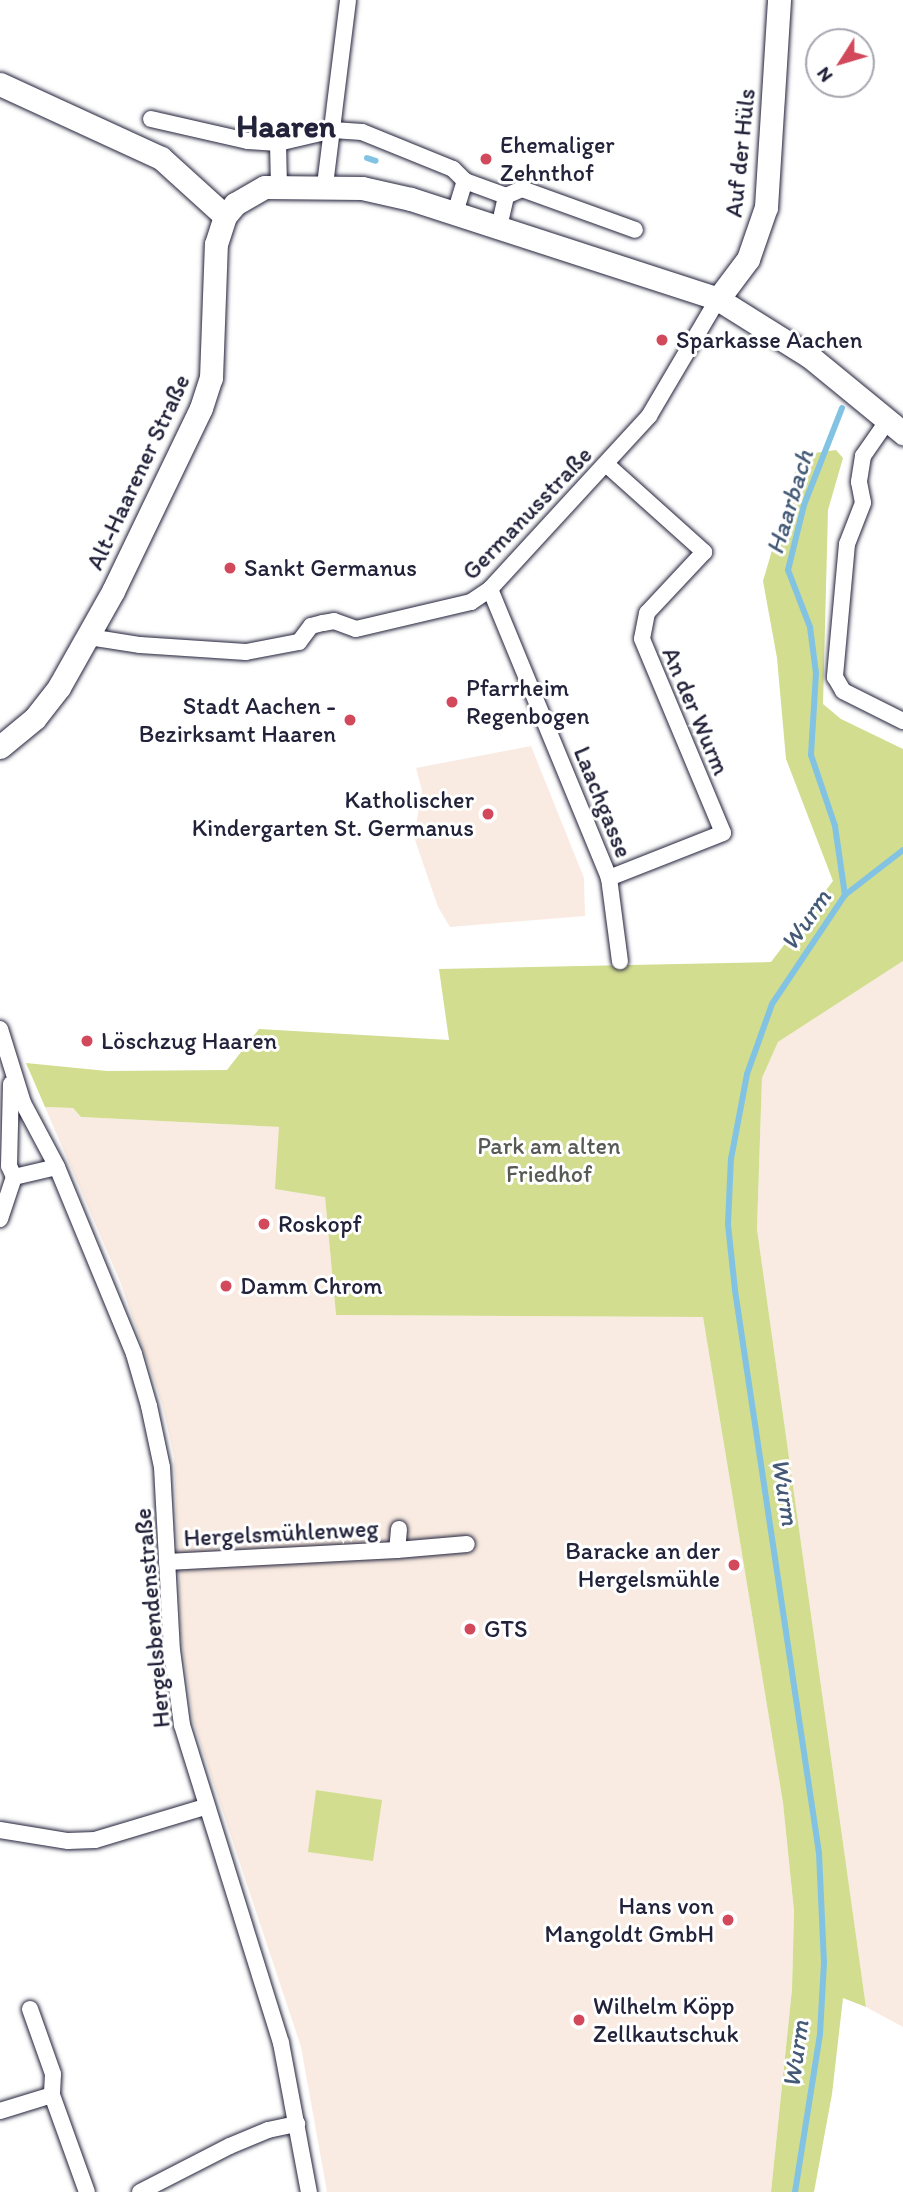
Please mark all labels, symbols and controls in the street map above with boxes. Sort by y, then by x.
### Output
north arrow [805,28,875,98]
text: N [811,63,837,87]
street label: Auf der Hüls [719,87,761,219]
district label: Haaren [236,107,336,145]
place label: Ehemaliger Zehnthof [500,131,614,187]
marker: Ehemaliger Zehnthof [478,151,494,167]
place label: Sparkasse Aachen [676,326,863,354]
marker: Sparkasse Aachen [654,332,670,348]
street label: Alt-Haarener Straße [80,370,196,574]
street label: Germanusstraße [456,440,598,586]
water label: Haarbach [759,446,821,558]
place label: Sankt Germanus [244,554,417,582]
marker: Sankt Germanus [222,560,238,576]
street label: An der Wurm [656,643,736,779]
place label: Pfarrheim Regenbogen [466,674,590,730]
place label: Stadt Aachen - Bezirksamt Haaren [139,692,336,748]
marker: Pfarrheim Regenbogen [444,694,460,710]
marker: Stadt Aachen - Bezirksamt Haaren [342,712,358,728]
street label: Laachgasse [568,742,638,862]
place label: Katholischer Kindergarten St. Germanus [192,786,474,842]
marker: Katholischer Kindergarten St. Germanus [480,806,496,822]
water label: Wurm [774,883,838,957]
place label: Löschzug Haaren [101,1027,277,1055]
marker: Löschzug Haaren [79,1033,95,1049]
park label: Park am alten Friedhof [477,1132,621,1188]
place label: Roskopf [278,1210,362,1238]
marker: Roskopf [256,1216,272,1232]
place label: Damm Chrom [240,1272,383,1300]
marker: Damm Chrom [218,1278,234,1294]
water label: Wurm [764,1456,806,1528]
street label: Hergelsbendenstraße [128,1507,176,1729]
street label: Hergelsmühlenweg [183,1514,379,1552]
place label: Baracke an der Hergelsmühle [565,1537,720,1593]
marker: Baracke an der Hergelsmühle [726,1557,742,1573]
place label: GTS [484,1615,528,1643]
marker: GTS [462,1621,478,1637]
place label: Hans von Mangoldt GmbH [544,1892,714,1948]
marker: Hans von Mangoldt GmbH [720,1912,736,1928]
place label: Wilhelm Köpp Zellkautschuk [593,1992,739,2048]
marker: Wilhelm Köpp Zellkautschuk [571,2012,587,2028]
water label: Wurm [776,2018,816,2090]

